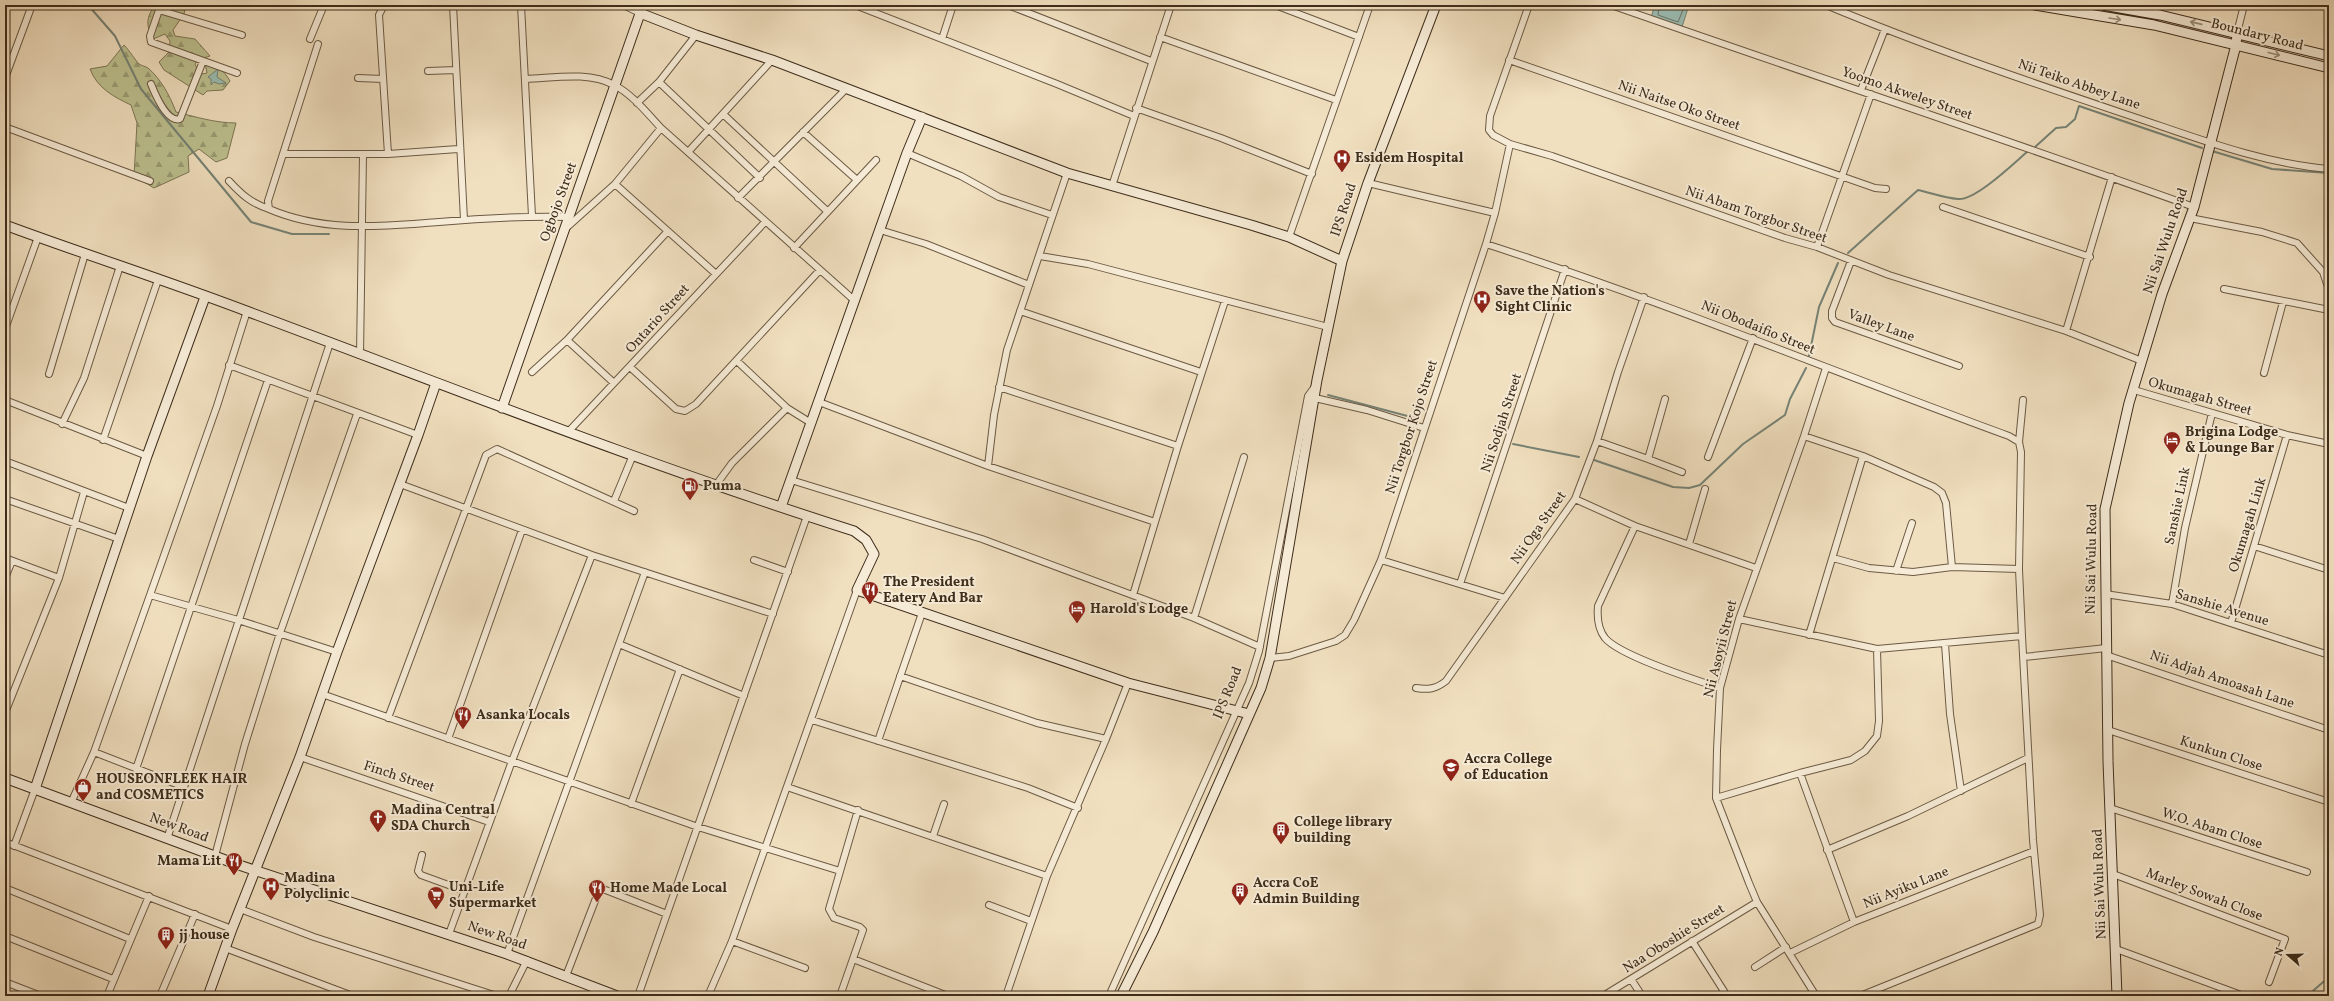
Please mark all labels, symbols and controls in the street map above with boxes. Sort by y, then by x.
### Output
street label: Boundary Road [2209,14,2305,56]
one-way arrow [2108,15,2121,23]
one-way arrow [2190,19,2203,27]
one-way arrow [2267,51,2280,59]
street label: Nii Teiko Abbey Lane [2015,55,2143,115]
street label: Yoomo Akweley Street [1839,63,1975,125]
street label: Nii Naitse Oko Street [1615,76,1743,136]
hospital icon: Esidem Hospital [1332,148,1352,173]
place label: Esidem Hospital [1355,149,1464,168]
street label: Ogbojo Street [536,159,582,244]
street label: IPS Road [1326,181,1362,239]
street label: Nii Abam Torgbor Street [1682,182,1830,248]
street label: Nii Sai Wulu Road [2139,185,2193,296]
street label: Ontario Street [622,280,694,358]
place label: Save the Nation's Sight Clinic [1495,282,1605,317]
hospital icon: Save the Nation's Sight Clinic [1472,289,1492,314]
street label: Nii Obodaifio Street [1698,296,1818,360]
street label: Valley Lane [1845,305,1917,347]
street label: Nii Torgbor Kojo Street [1381,357,1443,496]
street label: Nii Sodjah Street [1477,371,1527,475]
street label: Okumagah Street [2146,373,2254,421]
place label: Brigina Lodge & Lounge Bar [2185,423,2278,458]
hotel icon: Brigina Lodge & Lounge Bar [2162,430,2182,455]
street label: Sanshie Link [2160,465,2196,547]
street label: Okumagah Link [2225,475,2272,575]
fuel station icon: Puma [680,476,700,501]
place label: Puma [703,477,742,496]
street label: Nii Oga Street [1507,487,1571,568]
street label: Nii Sai Wulu Road [2082,503,2102,615]
place label: The President Eatery And Bar [883,573,983,608]
restaurant icon: The President Eatery And Bar [860,580,880,605]
street label: Sanshie Avenue [2173,585,2271,631]
street label: Nii Asoyii Street [1700,598,1742,700]
hotel icon: Harold's Lodge [1067,599,1087,624]
place label: Harold's Lodge [1090,600,1188,619]
street label: Nii Adjah Amoasah Lane [2147,646,2297,714]
street label: IPS Road [1209,664,1247,722]
restaurant icon: Asanka Locals [453,705,473,730]
place label: Asanka Locals [476,706,570,725]
street label: Kunkun Close [2177,732,2265,776]
place label: Accra College of Education [1464,750,1552,785]
street label: Finch Street [361,757,437,797]
school or university icon: Accra College of Education [1441,757,1461,782]
place label: HOUSEONFLEEK HAIR and COSMETICS [96,770,247,805]
shop icon: HOUSEONFLEEK HAIR and COSMETICS [73,777,93,802]
place label: Madina Central SDA Church [391,801,495,836]
street label: W.O. Abam Close [2159,804,2265,854]
church icon: Madina Central SDA Church [368,808,388,833]
street label: New Road [147,809,211,848]
place label: College library building [1294,813,1392,848]
building icon: College library building [1271,820,1291,845]
street label: Nii Sai Wulu Road [2089,828,2111,940]
restaurant icon: Mama Lit [224,851,244,876]
place label: Mama Lit [157,852,221,871]
street label: Nii Ayiku Lane [1860,862,1952,914]
street label: Marley Sowah Close [2143,864,2266,926]
place label: Madina Polyclinic [284,869,350,904]
place label: Accra CoE Admin Building [1253,874,1360,909]
hospital icon: Madina Polyclinic [261,876,281,901]
place label: Uni-Life Supermarket [449,878,537,913]
restaurant icon: Home Made Local [587,878,607,903]
place label: Home Made Local [610,879,727,898]
building icon: Accra CoE Admin Building [1230,881,1250,906]
supermarket icon: Uni-Life Supermarket [426,885,446,910]
street label: Naa Oboshie Street [1619,900,1729,978]
street label: New Road [465,917,529,955]
building icon: jj house [156,925,176,950]
place label: jj house [179,926,230,945]
north arrow [2268,935,2308,975]
text: N [2272,946,2288,958]

